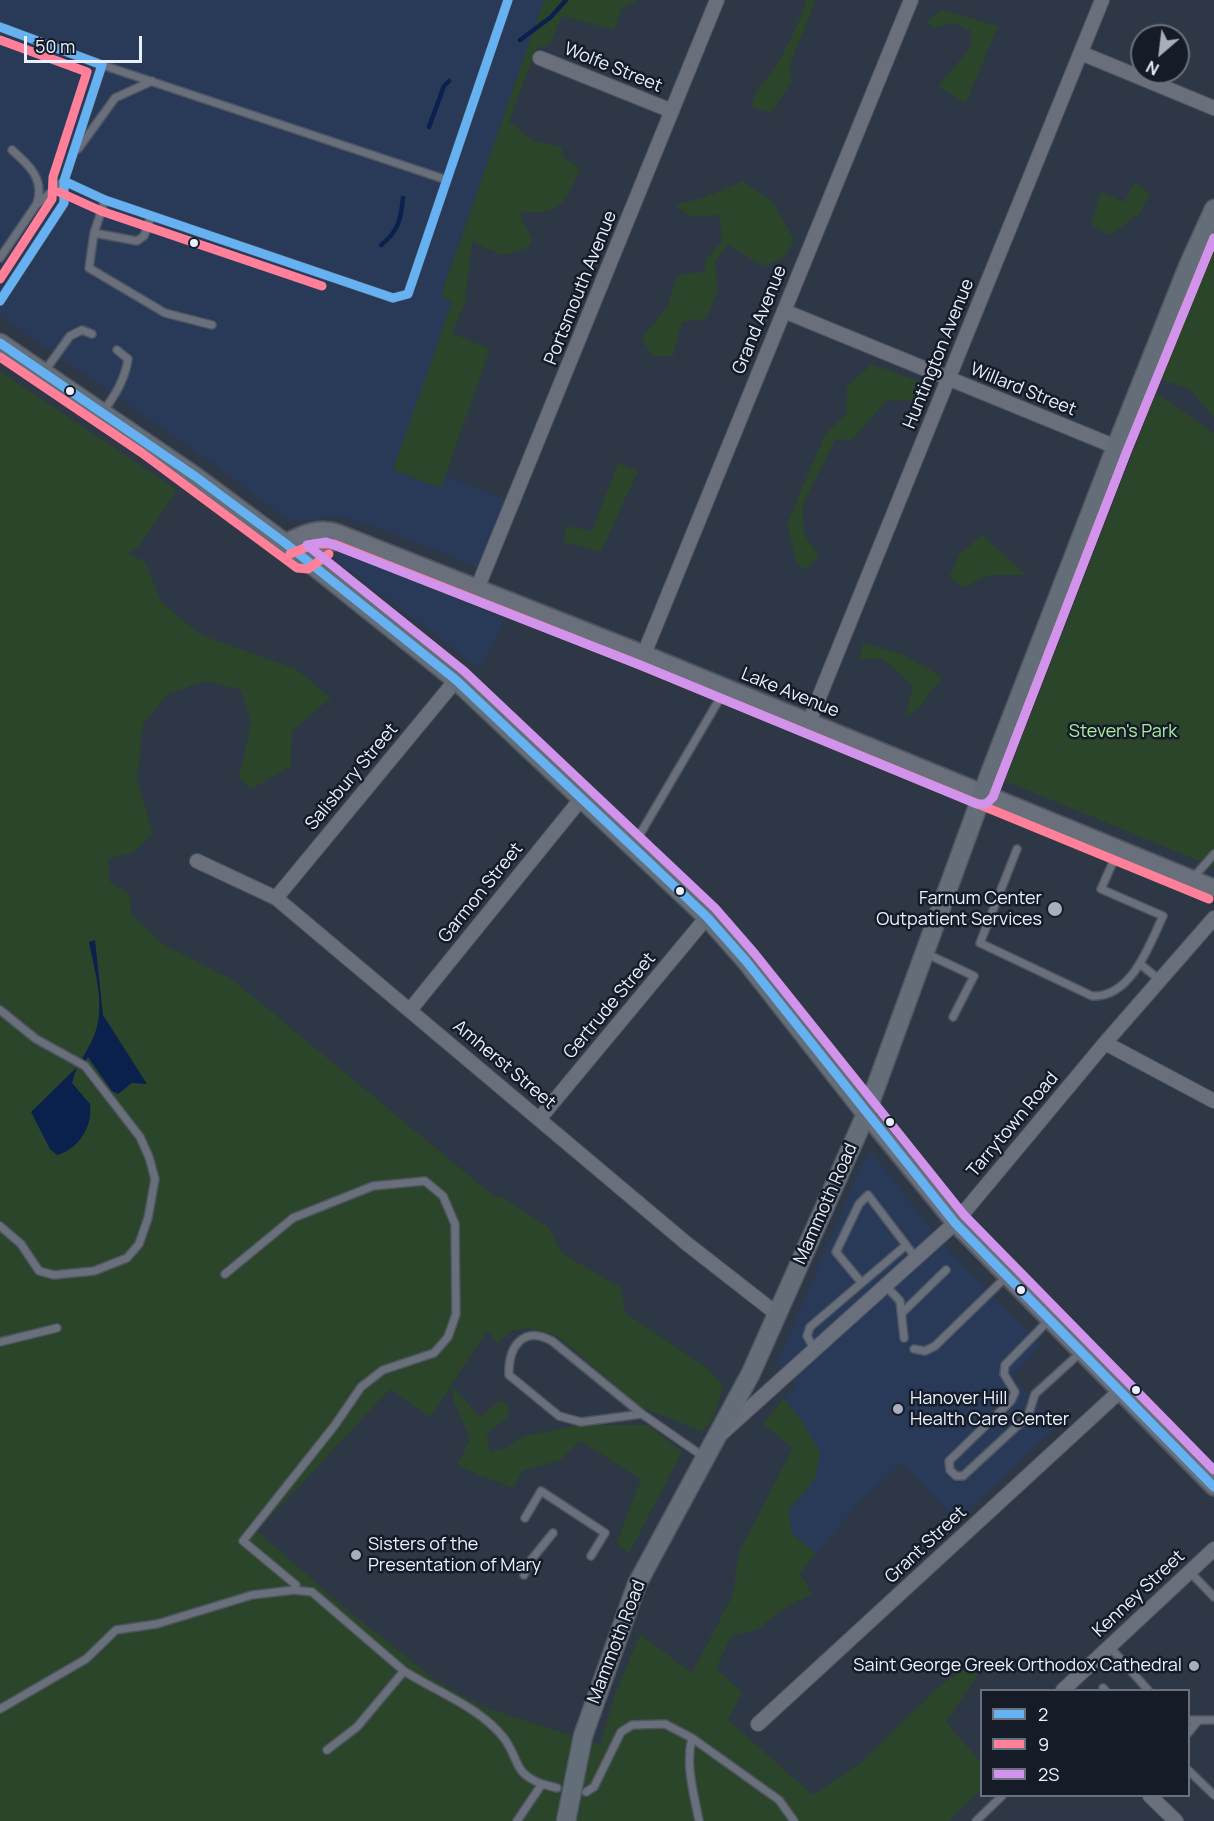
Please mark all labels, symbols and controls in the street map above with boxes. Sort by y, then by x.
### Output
scale bar [27,24,146,62]
north arrow [1130,24,1190,84]
text: 50 m [35,34,75,58]
street label: Wolfe Street [561,39,665,97]
text: N [1142,56,1163,81]
street label: Portsmouth Avenue [540,208,622,368]
unlabelled marker [188,237,200,249]
street label: Grand Avenue [728,262,792,378]
street label: Huntington Avenue [899,276,979,432]
street label: Willard Street [967,359,1079,421]
unlabelled marker [64,385,76,397]
street label: Lake Avenue [738,664,842,722]
street label: Salisbury Street [301,719,403,835]
park label: Steven's Park [1069,721,1177,743]
street label: Garmon Street [434,839,528,947]
unlabelled marker [674,885,686,897]
place label: Farnum Center Outpatient Services [876,888,1042,930]
marker: Farnum Center Outpatient Services [1046,900,1064,918]
street label: Gertrude Street [559,949,661,1063]
street label: Amherst Street [448,1016,560,1114]
street label: Tarrytown Road [963,1068,1063,1182]
unlabelled marker [884,1116,896,1128]
street label: Mammoth Road [790,1140,862,1268]
unlabelled marker [1015,1284,1027,1296]
unlabelled marker [1130,1384,1142,1396]
place label: Hanover Hill Health Care Center [910,1388,1069,1430]
marker: Hanover Hill Health Care Center [891,1402,905,1416]
street label: Grant Street [881,1502,971,1588]
place label: Sisters of the Presentation of Mary [368,1534,541,1576]
street label: Kenney Street [1089,1546,1189,1642]
marker: Sisters of the Presentation of Mary [349,1548,363,1562]
street label: Mammoth Road [584,1577,650,1707]
place label: Saint George Greek Orthodox Cathedral [853,1655,1182,1677]
marker: Saint George Greek Orthodox Cathedral [1187,1659,1201,1673]
legend [980,1689,1190,1797]
text: 2 [1038,1702,1048,1726]
text: 9 [1038,1732,1049,1756]
text: 2S [1038,1762,1059,1786]

